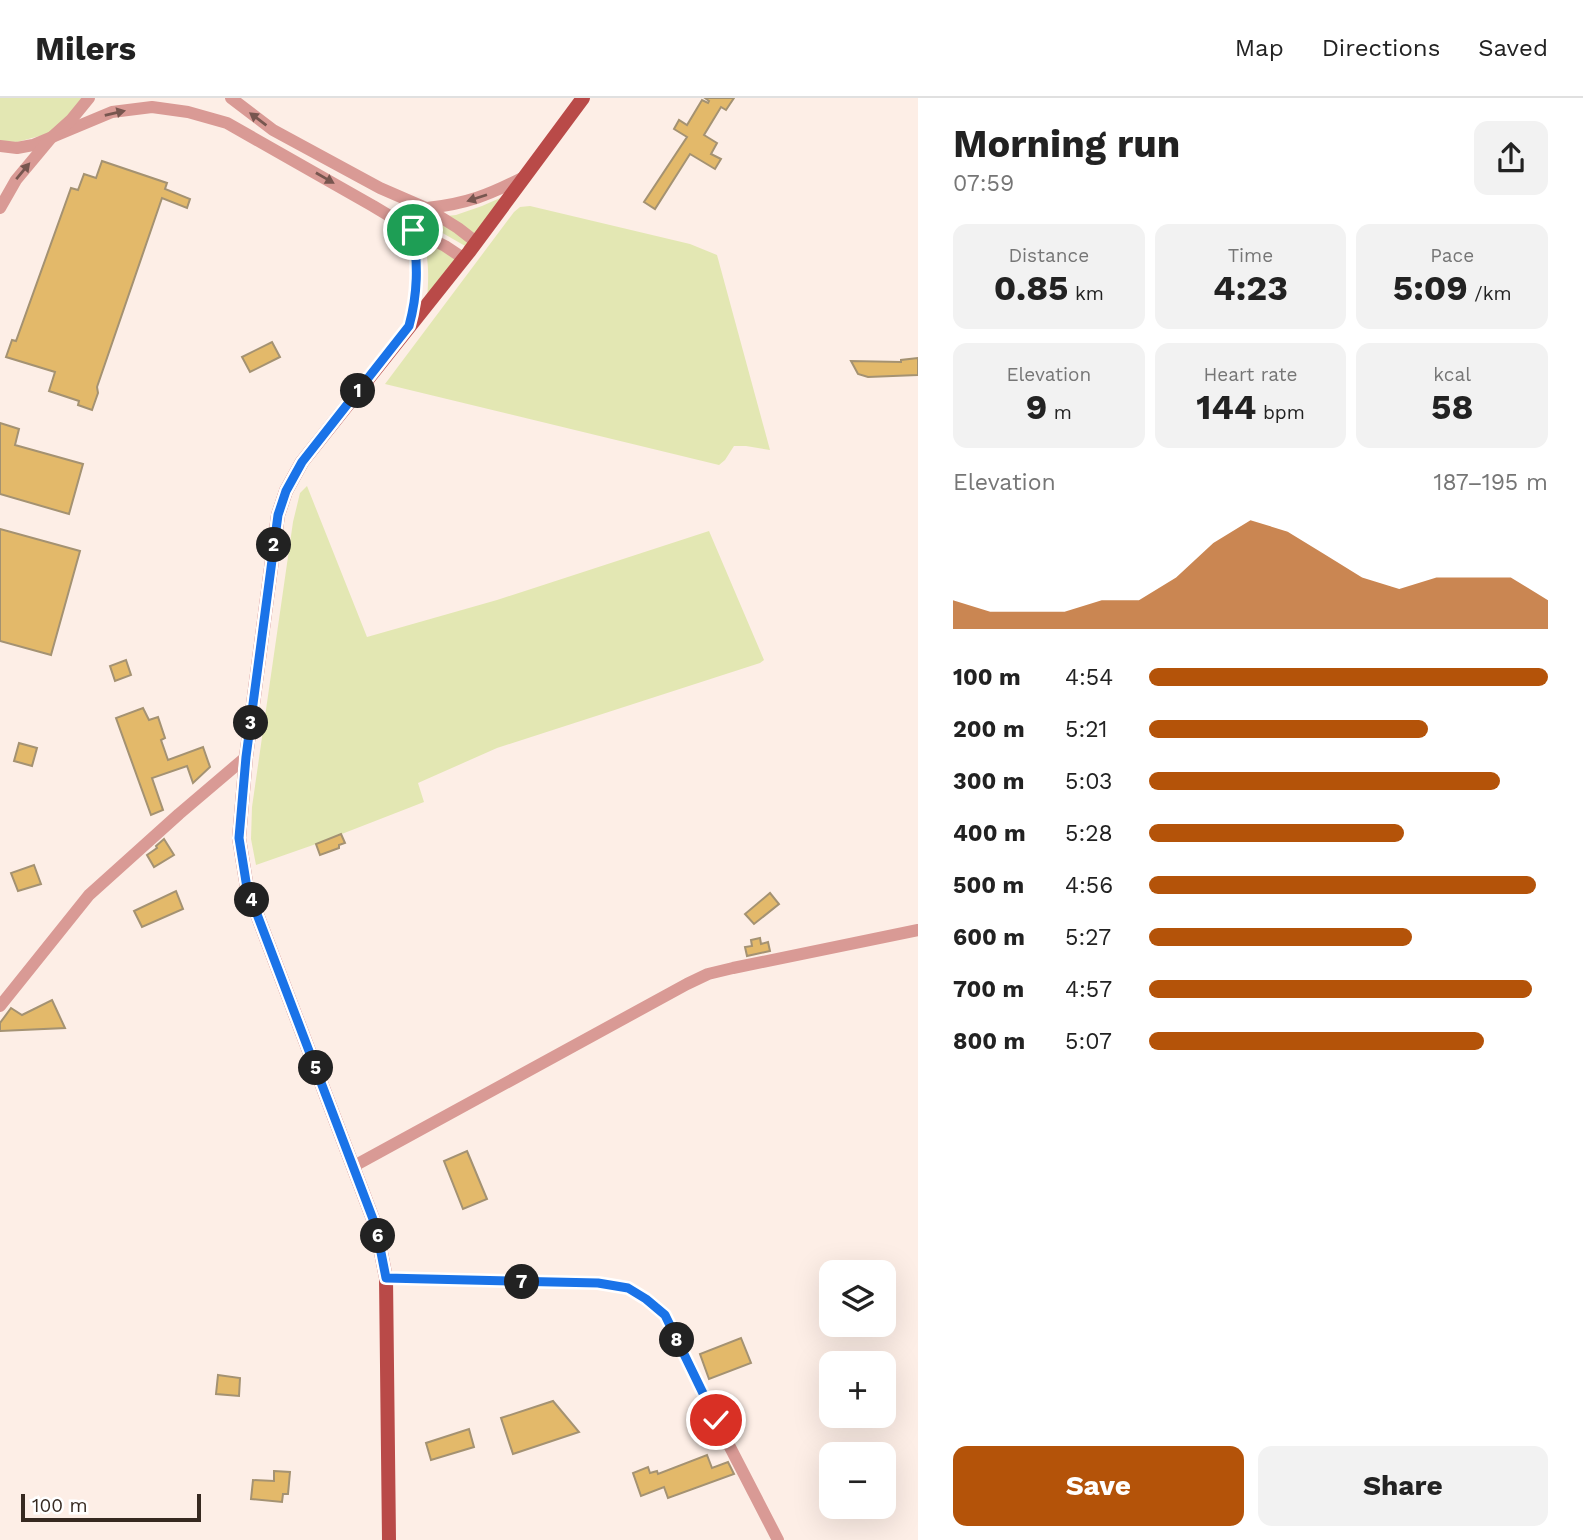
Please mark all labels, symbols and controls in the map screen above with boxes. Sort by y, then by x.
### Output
text: Milers [35,29,136,68]
text: Map [1235,34,1284,62]
text: Directions [1322,34,1440,62]
text: Saved [1478,34,1548,62]
one-way arrow [104,108,126,119]
one-way arrow [249,112,267,126]
button: share [1474,121,1548,195]
text: Morning run [953,122,1180,166]
one-way arrow [15,163,30,180]
text: 07:59 [953,170,1014,197]
one-way arrow [315,172,335,184]
one-way arrow [466,194,487,204]
pin [383,200,443,260]
icon: arrive [394,211,432,249]
text: Distance [1008,244,1089,267]
text: Time [1228,244,1273,267]
text: Pace [1430,244,1474,267]
text: 0.85 [994,267,1069,309]
text: 4:23 [1213,267,1288,309]
text: 5:09 [1393,267,1468,309]
text: km [1069,282,1104,305]
text: /km [1468,282,1512,305]
text: Elevation [1006,363,1091,386]
text: Heart rate [1204,363,1297,386]
text: kcal [1433,363,1471,386]
pin: 1 [340,374,376,408]
text: 1 [353,379,362,402]
text: 9 [1026,386,1047,428]
text: 144 [1196,386,1256,428]
text: 58 [1431,386,1473,428]
text: m [1047,401,1072,424]
text: bpm [1256,401,1305,424]
text: Elevation [953,469,1056,496]
text: 187–195 m [1433,469,1548,496]
pin: 2 [256,528,292,562]
text: 2 [268,533,279,556]
text: 100 m [953,664,1021,691]
text: 4:54 [1065,664,1113,691]
pin: 3 [233,706,268,740]
text: 3 [245,711,256,734]
text: 200 m [953,716,1025,743]
text: 5:21 [1065,716,1108,743]
text: 300 m [953,768,1024,795]
text: 5:03 [1065,768,1112,795]
text: 400 m [953,820,1026,847]
text: 5:28 [1065,820,1113,847]
text: 500 m [953,872,1024,899]
text: 4:56 [1065,872,1113,899]
pin: 4 [234,882,270,918]
text: 4 [245,888,258,911]
text: 600 m [953,924,1025,951]
text: 5:27 [1065,924,1111,951]
text: 700 m [953,976,1024,1003]
text: 4:57 [1065,976,1112,1003]
text: 800 m [953,1028,1025,1055]
text: 5:07 [1065,1028,1112,1055]
pin: 5 [298,1051,334,1086]
text: 5 [310,1056,321,1079]
pin: 6 [360,1218,396,1254]
text: 6 [372,1224,383,1247]
map controls [819,1260,896,1519]
button: layers [819,1260,896,1337]
pin: 7 [504,1264,540,1300]
text: 7 [516,1270,527,1293]
pin: 8 [660,1322,694,1358]
text: 8 [671,1328,682,1351]
button: + [819,1351,896,1428]
pin [686,1390,746,1450]
icon: check [697,1401,735,1439]
button: − [819,1442,896,1519]
button: Save [953,1446,1244,1526]
button: Share [1258,1446,1548,1526]
scale bar [21,1491,201,1523]
text: 100 m [32,1494,88,1517]

